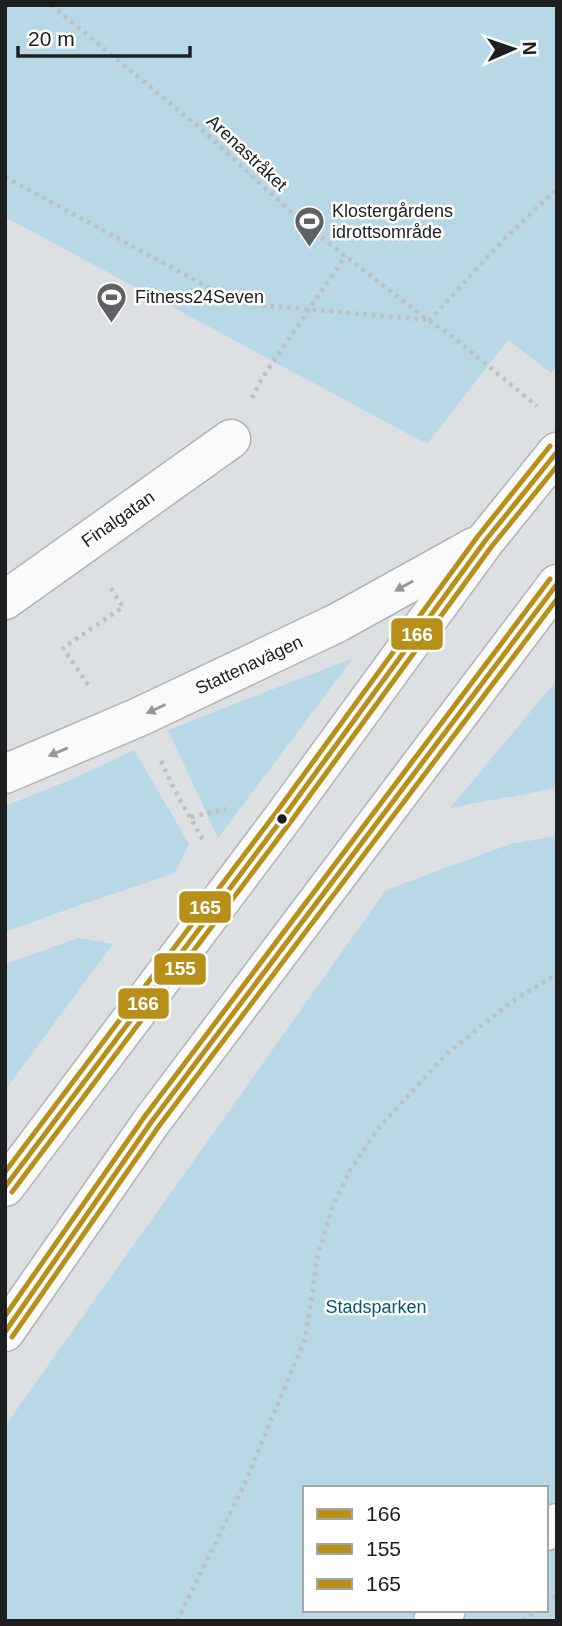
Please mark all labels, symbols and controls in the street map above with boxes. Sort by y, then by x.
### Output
scale bar [18,14,189,58]
north arrow [478,14,548,84]
text: 20 m [28,27,75,50]
text: N [519,41,540,56]
street label: Arenastråket [203,111,291,195]
place label: Klostergårdens idrottsområde [332,201,453,242]
sports icon: Klostergårdens idrottsområde [292,204,326,248]
sports icon: Fitness24Seven [95,280,129,324]
place label: Fitness24Seven [135,287,264,307]
street label: Finalgatan [78,487,158,551]
one-way arrow [394,580,413,592]
line badge: 166 [390,617,444,651]
text: 166 [401,624,433,645]
street label: Stattenavägen [192,631,306,699]
one-way arrow [146,703,166,715]
one-way arrow [47,747,68,758]
unlabelled marker [275,812,289,826]
line badge: 165 [178,890,232,924]
text: 165 [189,897,221,918]
line badge: 155 [153,952,207,986]
text: 155 [164,958,196,979]
line badge: 166 [117,987,170,1020]
text: 166 [127,993,159,1014]
park label: Stadsparken [325,1297,427,1317]
legend [303,1486,548,1612]
text: 166 [366,1502,401,1525]
text: 155 [366,1537,401,1560]
text: 165 [366,1572,401,1595]

